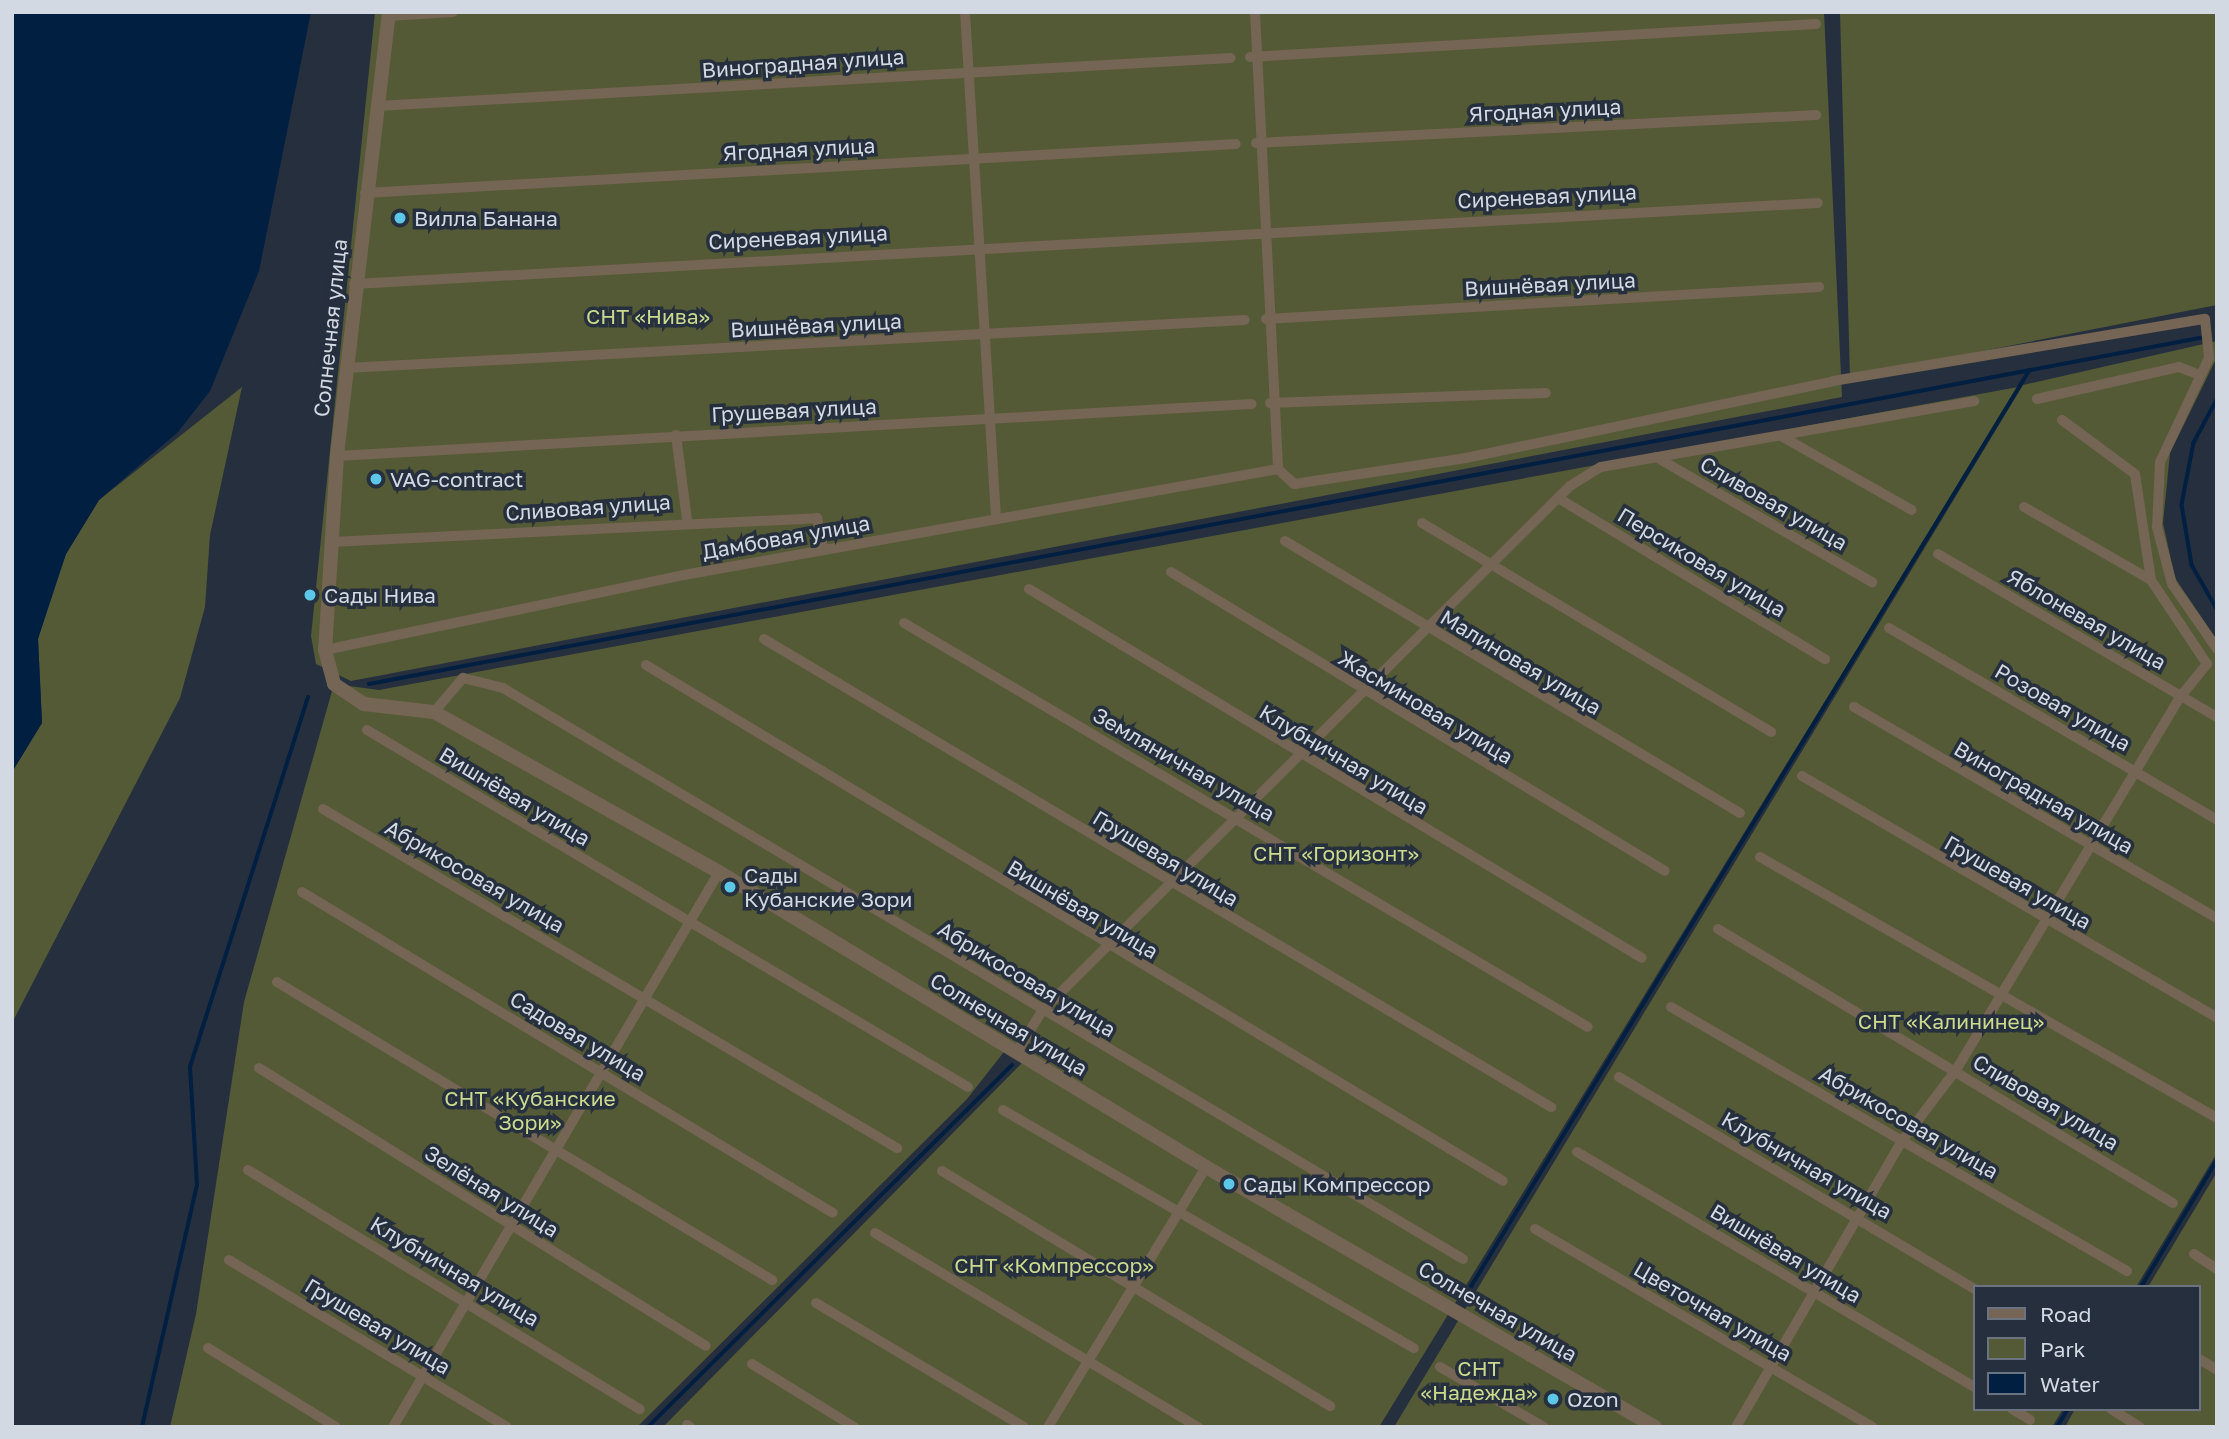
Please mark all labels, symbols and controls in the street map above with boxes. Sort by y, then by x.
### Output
street label: Виноградная улица [701,43,905,83]
street label: Ягодная улица [1468,93,1622,127]
street label: Ягодная улица [722,132,876,166]
street label: Сиреневая улица [1457,179,1637,213]
place label: Вилла Банана [414,205,558,231]
marker: Вилла Банана [392,210,408,226]
street label: Сиреневая улица [708,220,888,254]
street label: Солнечная улица [308,238,352,418]
street label: Вишнёвая улица [1464,267,1636,301]
park label: СНТ «Нива» [586,303,710,329]
street label: Вишнёвая улица [730,308,902,342]
street label: Грушевая улица [711,393,877,427]
street label: Сливовая улица [1696,451,1852,555]
place label: VAG-contract [390,466,523,492]
marker: VAG-contract [368,471,384,487]
street label: Сливовая улица [504,489,672,525]
street label: Персиковая улица [1613,502,1791,622]
street label: Дамбовая улица [700,510,872,564]
street label: Яблоневая улица [2003,563,2171,675]
place label: Сады Нива [324,582,436,608]
marker: Сады Нива [302,587,318,603]
street label: Малиновая улица [1436,604,1606,720]
street label: Жасминовая улица [1334,645,1518,769]
street label: Розовая улица [1991,658,2135,756]
street label: Клубничная улица [1255,699,1433,819]
street label: Земляничная улица [1089,702,1279,826]
street label: Виноградная улица [1950,735,2138,859]
street label: Вишнёвая улица [435,741,595,851]
street label: Грушевая улица [1089,805,1243,911]
street label: Абрикосовая улица [381,814,569,938]
street label: Грушевая улица [1940,830,2096,934]
park label: СНТ «Горизонт» [1253,840,1419,866]
street label: Вишнёвая улица [1003,854,1163,964]
place label: Сады Кубанские Зори [744,862,912,912]
marker: Сады Кубанские Зори [722,879,738,895]
street label: Абрикосовая улица [934,916,1120,1042]
street label: Солнечная улица [926,967,1092,1081]
street label: Садовая улица [506,986,650,1086]
park label: СНТ «Калининец» [1858,1008,2044,1034]
street label: Сливовая улица [1968,1049,2124,1155]
street label: Абрикосовая улица [1815,1060,2003,1184]
park label: СНТ «Кубанские Зори» [444,1085,616,1135]
street label: Клубничная улица [1717,1106,1897,1224]
street label: Зелёная улица [420,1140,564,1242]
place label: Сады Компрессор [1243,1171,1431,1197]
marker: Сады Компрессор [1221,1176,1237,1192]
street label: Вишнёвая улица [1706,1198,1866,1308]
street label: Клубничная улица [366,1211,544,1331]
park label: СНТ «Компрессор» [954,1252,1154,1278]
street label: Солнечная улица [1414,1255,1582,1367]
street label: Цветочная улица [1630,1256,1796,1366]
street label: Грушевая улица [301,1273,455,1379]
legend [1974,1285,2201,1411]
text: Road [2040,1301,2091,1327]
text: Park [2040,1336,2085,1362]
park label: СНТ «Надежда» [1420,1355,1538,1405]
text: Water [2040,1371,2100,1397]
place label: Ozon [1567,1386,1619,1412]
marker: Ozon [1545,1391,1561,1407]

